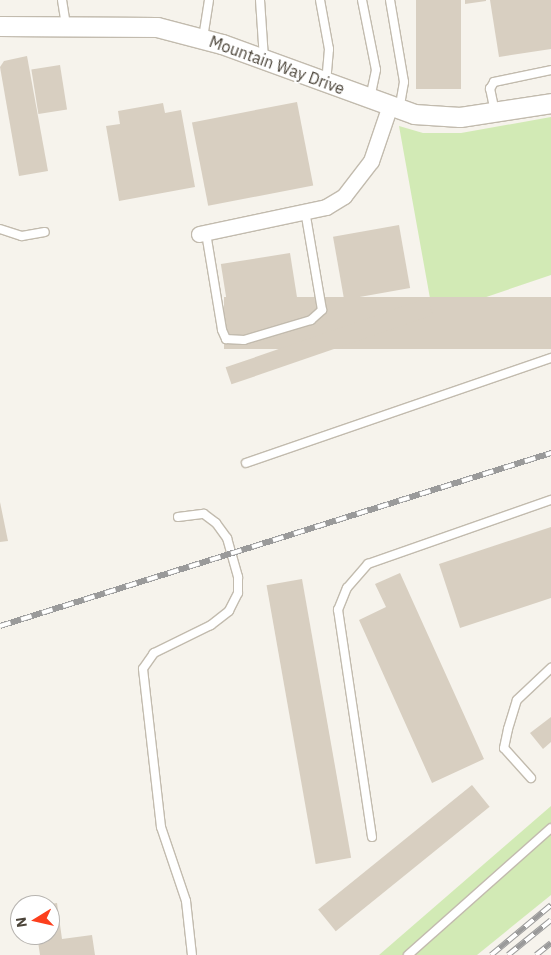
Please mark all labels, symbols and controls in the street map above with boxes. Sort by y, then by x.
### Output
street label: Mountain Way Drive [207,32,347,98]
north arrow [10,895,60,945]
text: N [11,916,31,929]

